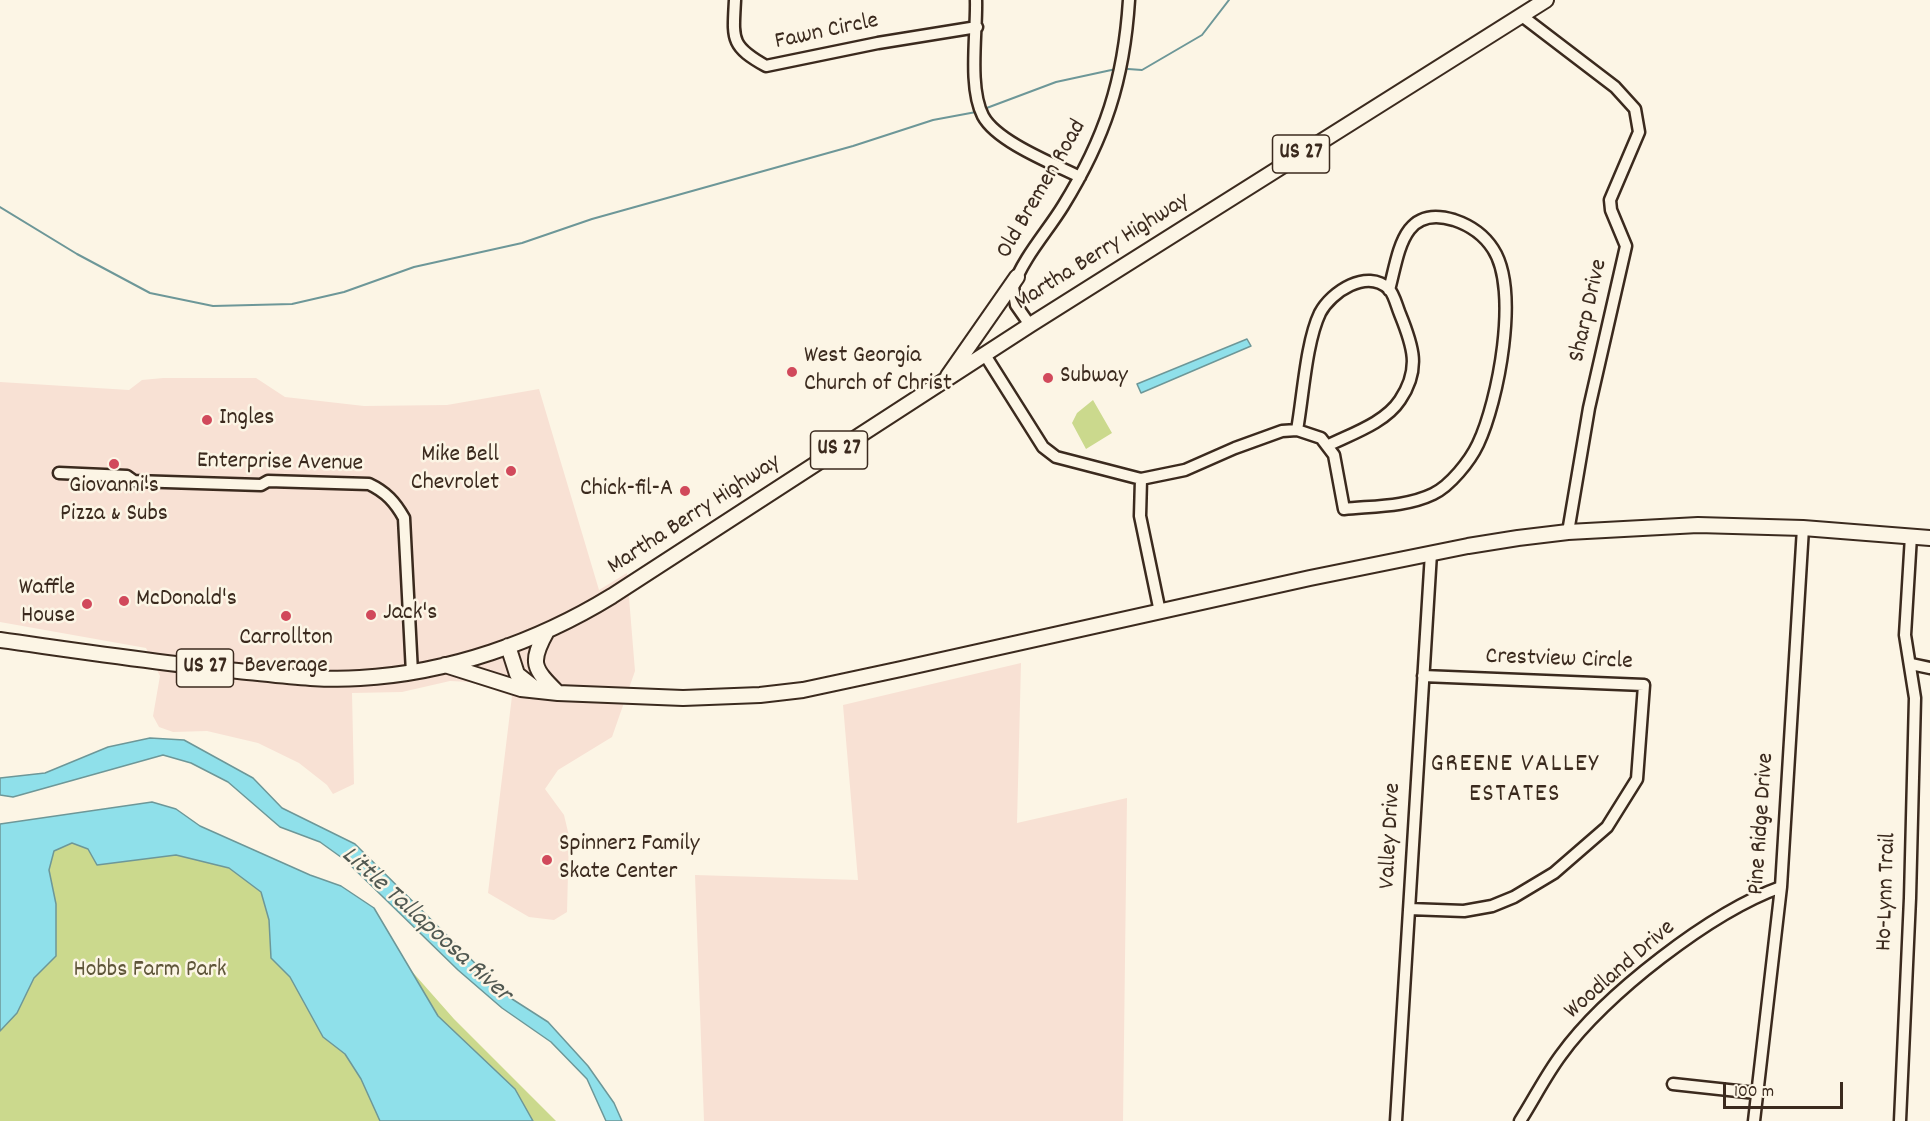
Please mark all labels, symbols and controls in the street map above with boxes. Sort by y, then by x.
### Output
street label: Fawn Circle [773,8,881,58]
street label: Old Bremen Road [992,115,1094,265]
road number: US 27 [1272,135,1330,173]
street label: Martha Berry Highway [1010,188,1196,318]
street label: Sharp Drive [1564,257,1616,365]
place label: West Georgia Church of Christ [804,344,952,400]
place label: Subway [1060,364,1128,392]
marker: West Georgia Church of Christ [785,365,799,379]
marker: Subway [1041,371,1055,385]
place label: Ingles [219,406,274,434]
marker: Ingles [200,413,214,427]
road number: US 27 [810,431,868,469]
place label: Mike Bell Chevrolet [411,443,499,499]
street label: Enterprise Avenue [197,448,363,480]
street label: Martha Berry Highway [603,449,787,583]
marker: Giovanni's Pizza & Subs [107,457,121,471]
marker: Mike Bell Chevrolet [504,464,518,478]
place label: Giovanni's Pizza & Subs [60,474,168,530]
place label: Chick-fil-A [580,477,673,505]
marker: Chick-fil-A [678,484,692,498]
place label: Waffle House [19,576,75,632]
place label: McDonald's [136,587,237,615]
marker: McDonald's [117,594,131,608]
marker: Waffle House [80,597,94,611]
place label: Jack's [383,601,437,629]
marker: Jack's [364,608,378,622]
marker: Carrollton Beverage [279,609,293,623]
place label: Carrollton Beverage [239,626,333,682]
street label: Crestview Circle [1485,644,1633,678]
road number: US 27 [176,649,234,687]
district label: GREENE VALLEY ESTATES [1431,750,1599,812]
street label: Pine Ridge Drive [1744,752,1782,896]
street label: Valley Drive [1375,782,1409,890]
place label: Spinnerz Family Skate Center [559,832,700,888]
street label: Ho-Lynn Trail [1872,832,1904,952]
water label: Little Tallapoosa River [333,841,517,1011]
marker: Spinnerz Family Skate Center [540,853,554,867]
street label: Woodland Drive [1560,915,1682,1027]
park label: Hobbs Farm Park [73,958,227,986]
scale bar [1726,1070,1846,1108]
text: 100 m [1734,1080,1774,1105]

